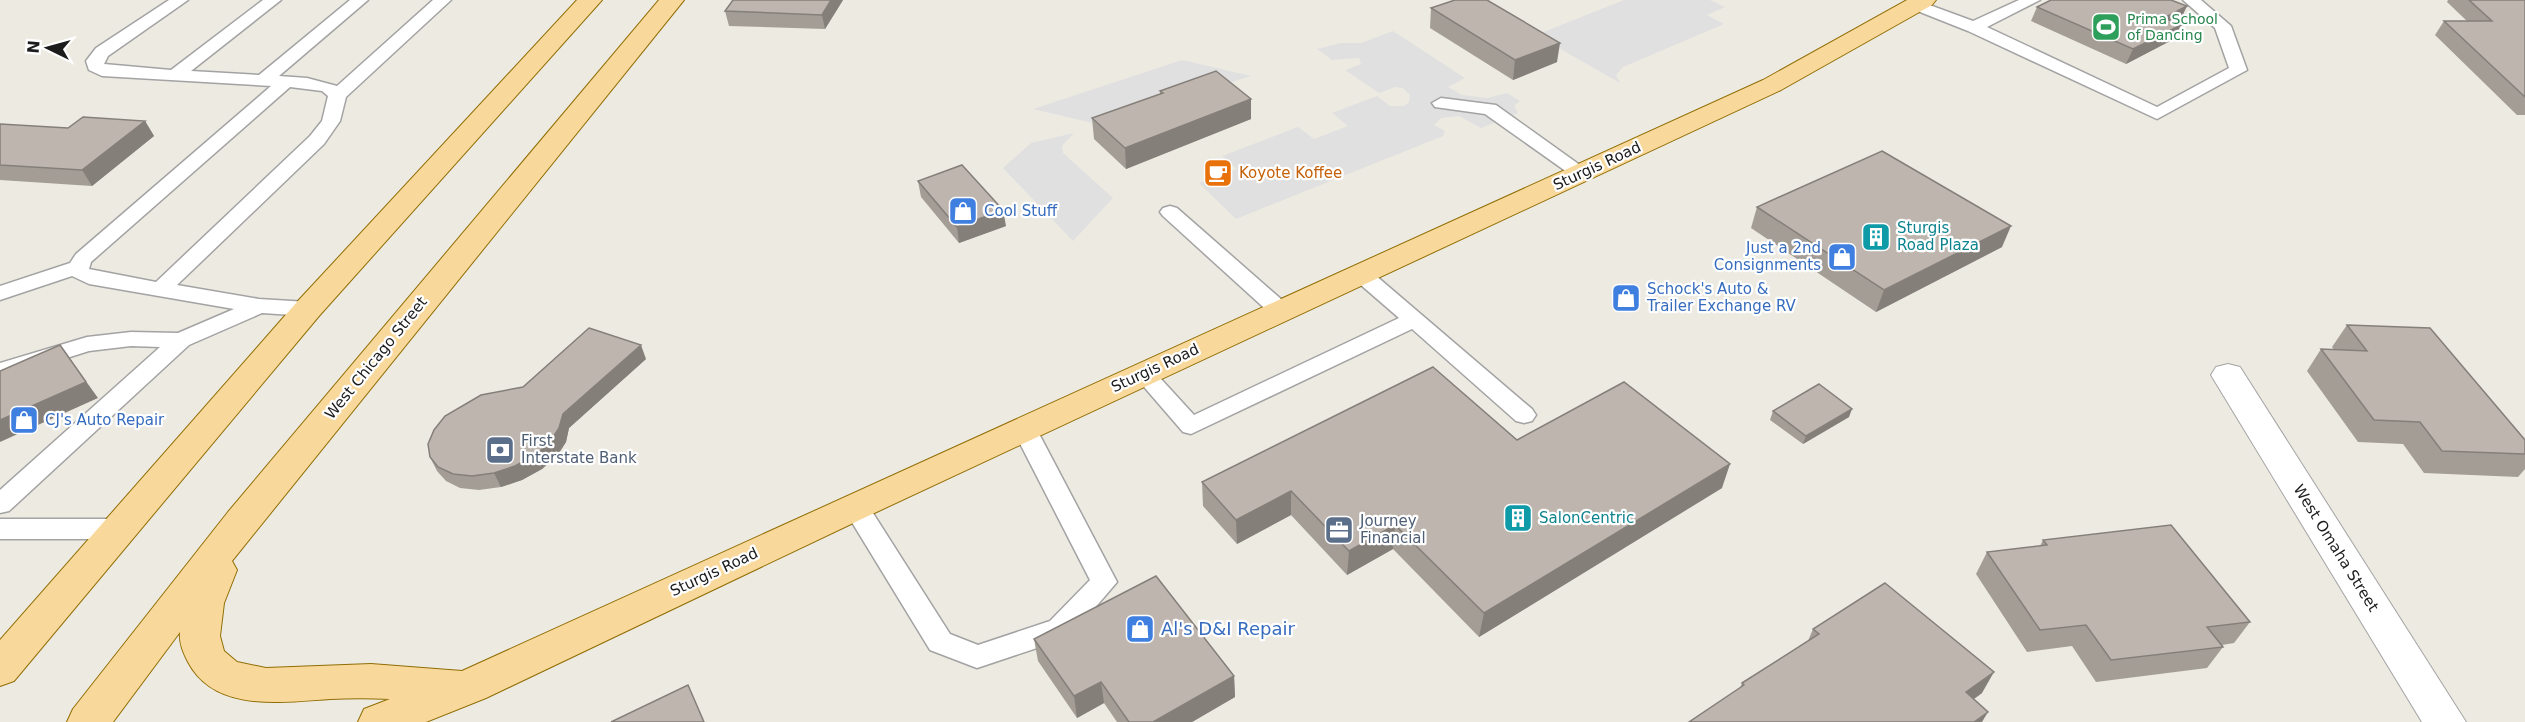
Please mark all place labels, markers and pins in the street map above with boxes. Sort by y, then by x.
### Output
sports icon: Prima School of Dancing [2090,11,2122,43]
place label: Prima School of Dancing [2127,11,2218,43]
cafe icon: Koyote Koffee [1202,157,1234,189]
place label: Koyote Koffee [1239,164,1342,182]
shop icon: Cool Stuff [947,195,979,227]
place label: Cool Stuff [984,202,1058,220]
place label: Sturgis Road Plaza [1897,219,1979,254]
building icon: Sturgis Road Plaza [1860,221,1892,253]
place label: Just a 2nd Consignments [1714,239,1821,274]
shop icon: Just a 2nd Consignments [1826,241,1858,273]
place label: Schock's Auto & Trailer Exchange RV [1646,280,1796,315]
shop icon: Schock's Auto & Trailer Exchange RV [1610,282,1642,314]
shop icon: CJ's Auto Repair [8,404,40,436]
place label: CJ's Auto Repair [45,411,165,429]
place label: First Interstate Bank [521,432,637,467]
bank icon: First Interstate Bank [484,434,516,466]
building icon: SalonCentric [1502,502,1534,534]
place label: SalonCentric [1539,509,1634,527]
place label: Journey Financial [1359,512,1426,547]
office icon: Journey Financial [1323,514,1355,546]
shop icon: Al's D&I Repair [1124,613,1156,645]
place label: Al's D&I Repair [1161,618,1296,639]

